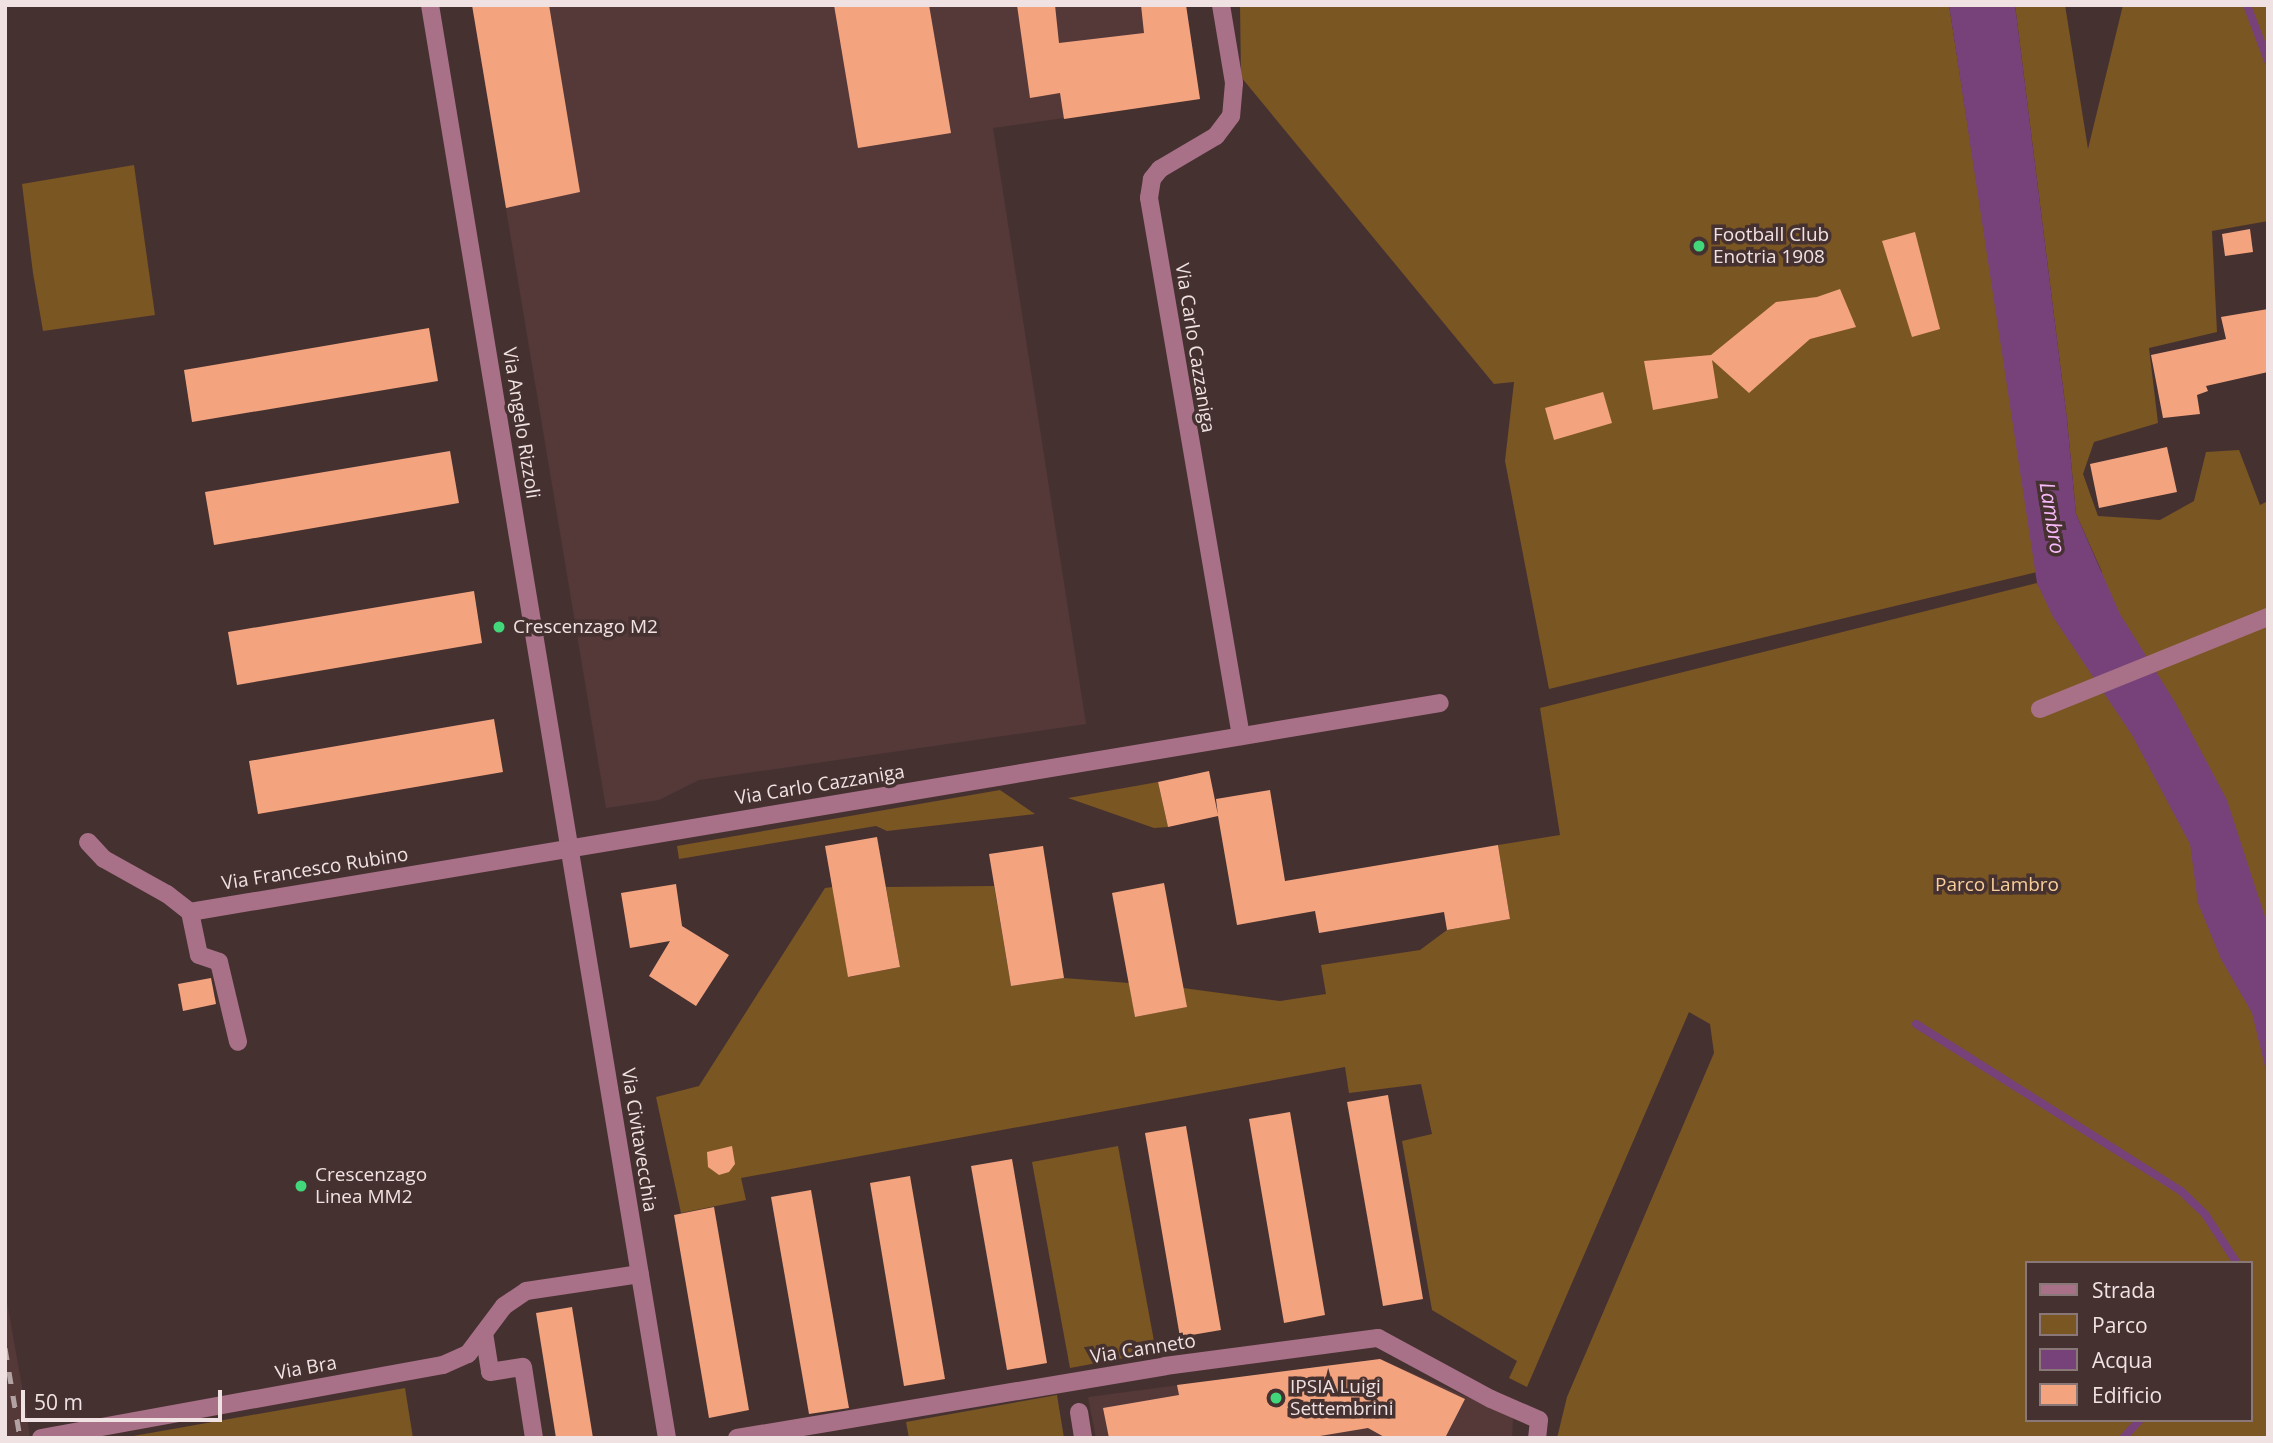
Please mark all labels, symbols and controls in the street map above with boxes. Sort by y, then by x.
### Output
place label: Football Club Enotria 1908 [1713,224,1829,268]
marker: Football Club Enotria 1908 [1691,238,1707,254]
street label: Via Carlo Cazzaniga [1170,262,1220,434]
street label: Via Angelo Rizzoli [498,346,544,500]
water label: Lambro [2035,480,2071,556]
place label: Crescenzago M2 [513,616,658,638]
marker: Crescenzago M2 [491,619,507,635]
street label: Via Carlo Cazzaniga [734,760,906,810]
street label: Via Francesco Rubino [220,843,410,895]
park label: Parco Lambro [1935,874,2059,896]
street label: Via Civitavecchia [616,1066,662,1214]
place label: Crescenzago Linea MM2 [315,1164,427,1208]
marker: Crescenzago Linea MM2 [293,1178,309,1194]
legend [2024,1261,2252,1422]
text: Strada [2092,1276,2156,1304]
text: Parco [2092,1311,2148,1339]
street label: Via Canneto [1089,1329,1197,1369]
text: Acqua [2092,1346,2153,1374]
street label: Via Bra [273,1351,339,1385]
scale bar [24,1376,226,1420]
place label: IPSIA Luigi Settembrini [1290,1376,1394,1420]
text: Edificio [2092,1381,2162,1409]
text: 50 m [34,1388,83,1416]
marker: IPSIA Luigi Settembrini [1268,1390,1284,1406]

